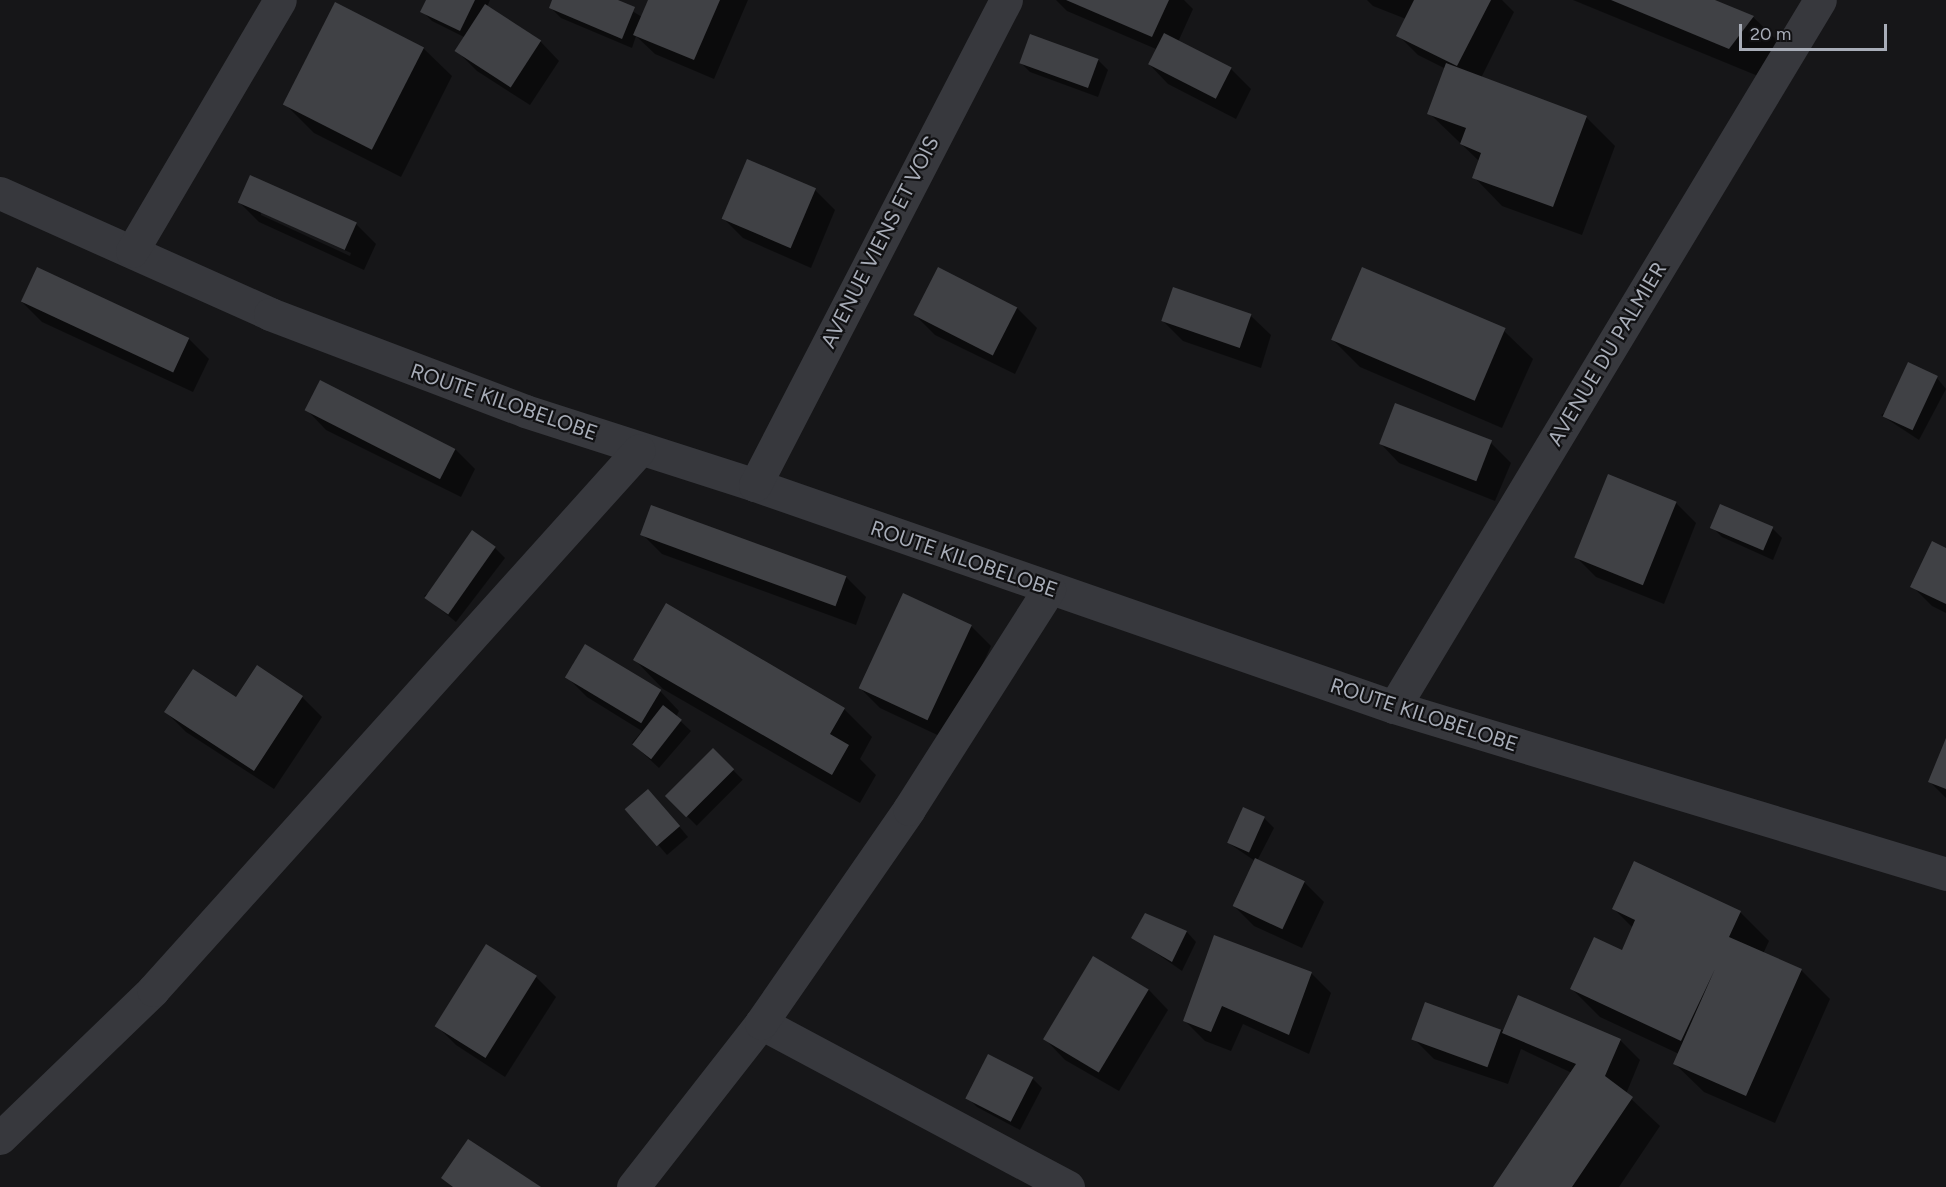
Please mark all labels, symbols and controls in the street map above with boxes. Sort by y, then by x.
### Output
scale bar [1742,12,1890,50]
text: 20 m [1750,23,1791,45]
street label: AVENUE VIENS ET VOIS [816,132,944,352]
street label: AVENUE DU PALMIER [1542,258,1672,450]
street label: ROUTE KILOBELOBE [407,358,601,446]
street label: ROUTE KILOBELOBE [867,515,1061,603]
street label: ROUTE KILOBELOBE [1327,673,1521,757]

